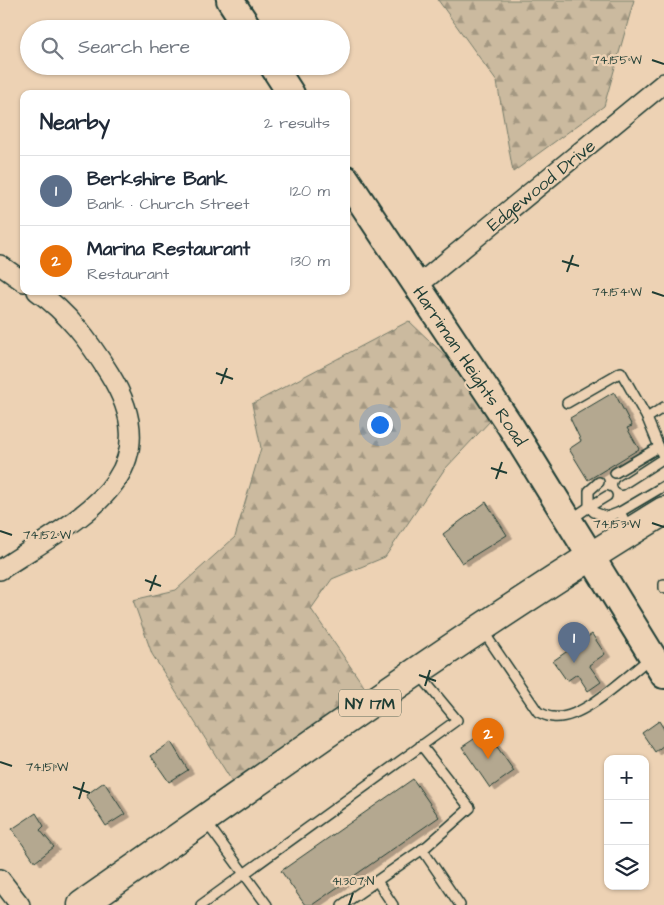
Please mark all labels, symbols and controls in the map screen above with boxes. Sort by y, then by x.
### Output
search box [20,20,350,75]
icon: search [38,34,66,62]
text: Search here [78,34,190,61]
text: 74.155°W [592,52,643,69]
text: Nearby [40,108,110,137]
text: 2 results [264,112,330,134]
street label: Edgewood Drive [482,133,602,238]
text: Berkshire Bank [87,166,227,193]
text: 1 [55,180,57,202]
text: 120 m [290,180,330,202]
text: Bank · Church Street [87,193,249,215]
text: Marina Restaurant [87,236,250,263]
text: 2 [51,250,61,272]
text: 130 m [291,250,330,272]
text: Restaurant [87,263,169,285]
street label: Harriman Heights Road [406,281,533,452]
text: 74.154°W [592,284,642,301]
your location [367,412,393,438]
text: 74.153°W [593,516,641,533]
text: 74.152°W [23,527,72,544]
pin: 1 [558,622,590,663]
road number: NY 17M [339,690,401,716]
pin: 2 [472,718,504,759]
map controls [604,755,649,890]
button: + [604,755,649,800]
text: 74.151°W [26,759,69,776]
button: − [604,800,649,845]
button: layers [604,845,649,890]
text: 41.307°N [332,873,375,890]

